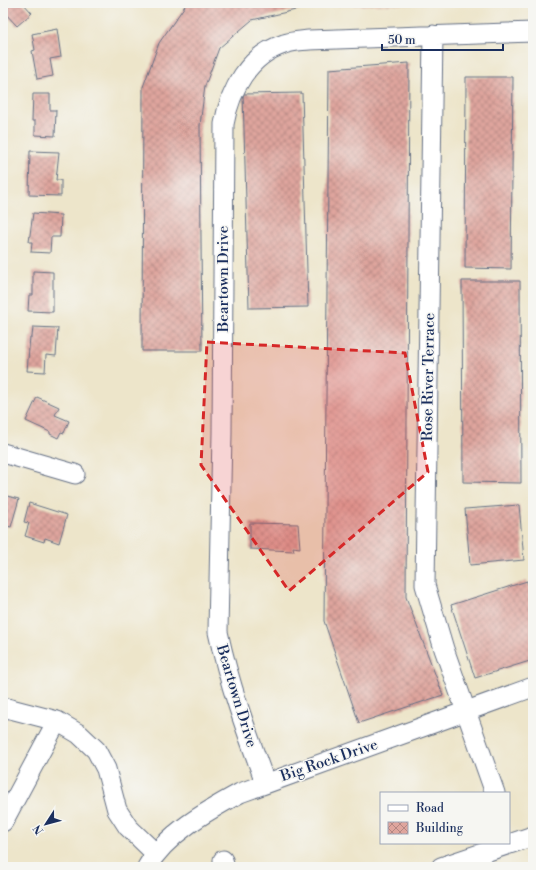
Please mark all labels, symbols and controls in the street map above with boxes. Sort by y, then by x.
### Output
scale bar [382,26,503,52]
text: 50 m [388,33,416,48]
street label: Beartown Drive [214,226,233,333]
street label: Rose River Terrace [418,313,439,441]
street label: Beartown Drive [212,642,261,750]
street label: Big Rock Drive [277,735,380,786]
legend [380,792,510,844]
text: Road [416,801,444,816]
north arrow [26,804,66,844]
text: N [30,821,47,837]
text: Building [415,821,464,836]

